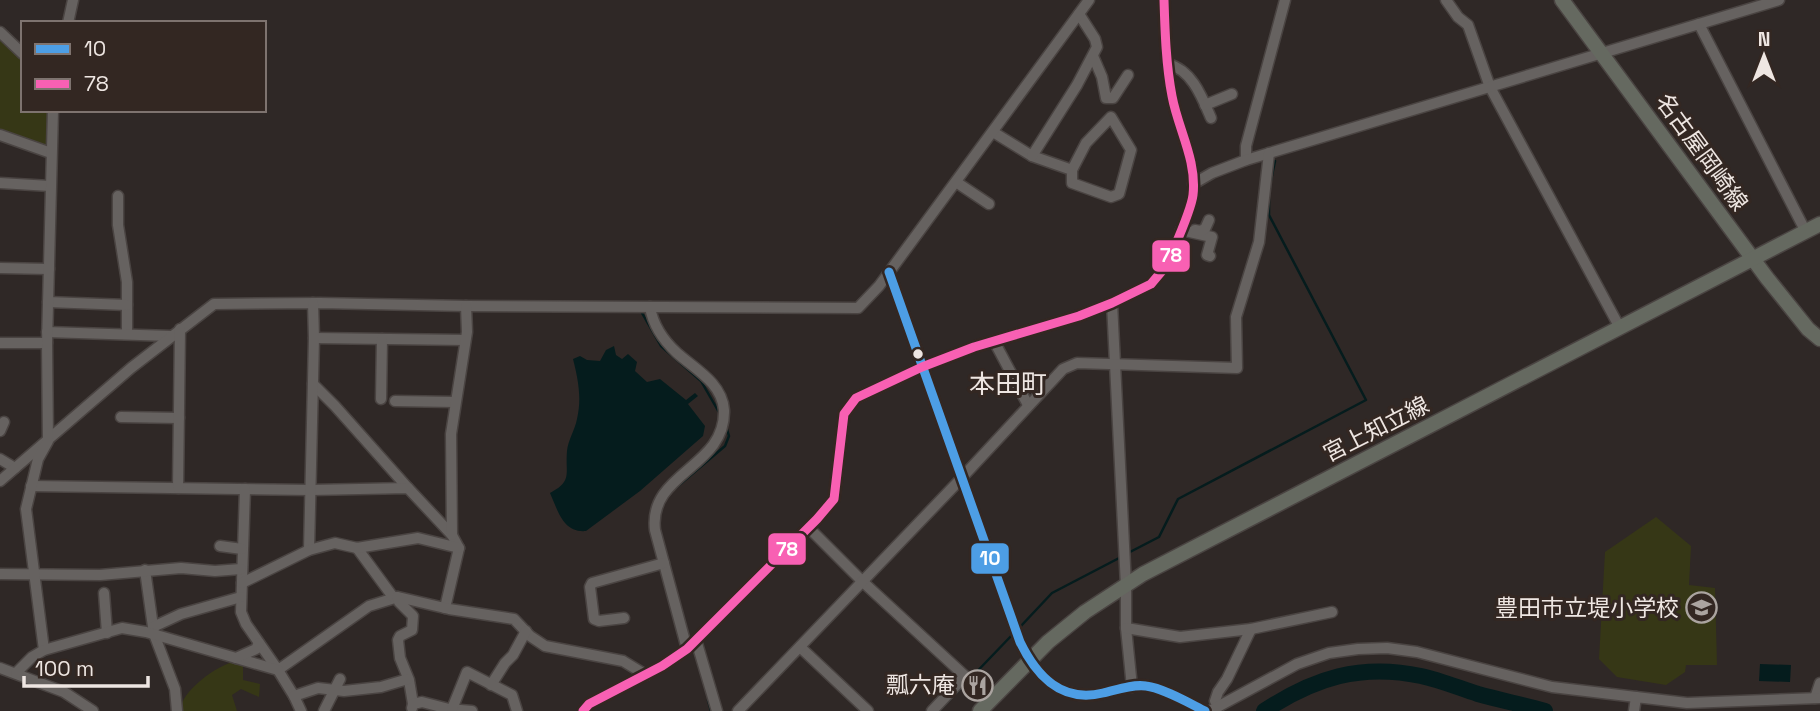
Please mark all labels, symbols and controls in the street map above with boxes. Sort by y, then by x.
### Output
legend [21,21,266,112]
north arrow [1729,21,1799,91]
text: N [1758,27,1770,52]
text: 10 [84,35,106,62]
text: 78 [84,70,109,97]
street label: 名古屋岡崎線 [1649,87,1755,217]
line badge: 78 [1151,239,1191,273]
text: 78 [1160,243,1182,268]
unlabelled marker [911,347,925,361]
district label: 本田町 [969,367,1047,401]
street label: 宮上知立線 [1318,390,1434,468]
line badge: 78 [767,532,807,566]
text: 78 [776,537,798,562]
line badge: 10 [970,542,1010,575]
text: 10 [980,546,1000,571]
school or university icon: 豊田市立堤小学校 [1685,591,1719,625]
place label: 豊田市立堤小学校 [1495,593,1679,623]
scale bar [24,644,149,688]
text: 100 m [35,655,94,682]
restaurant icon: 瓢六庵 [961,668,995,702]
place label: 瓢六庵 [886,670,955,700]

